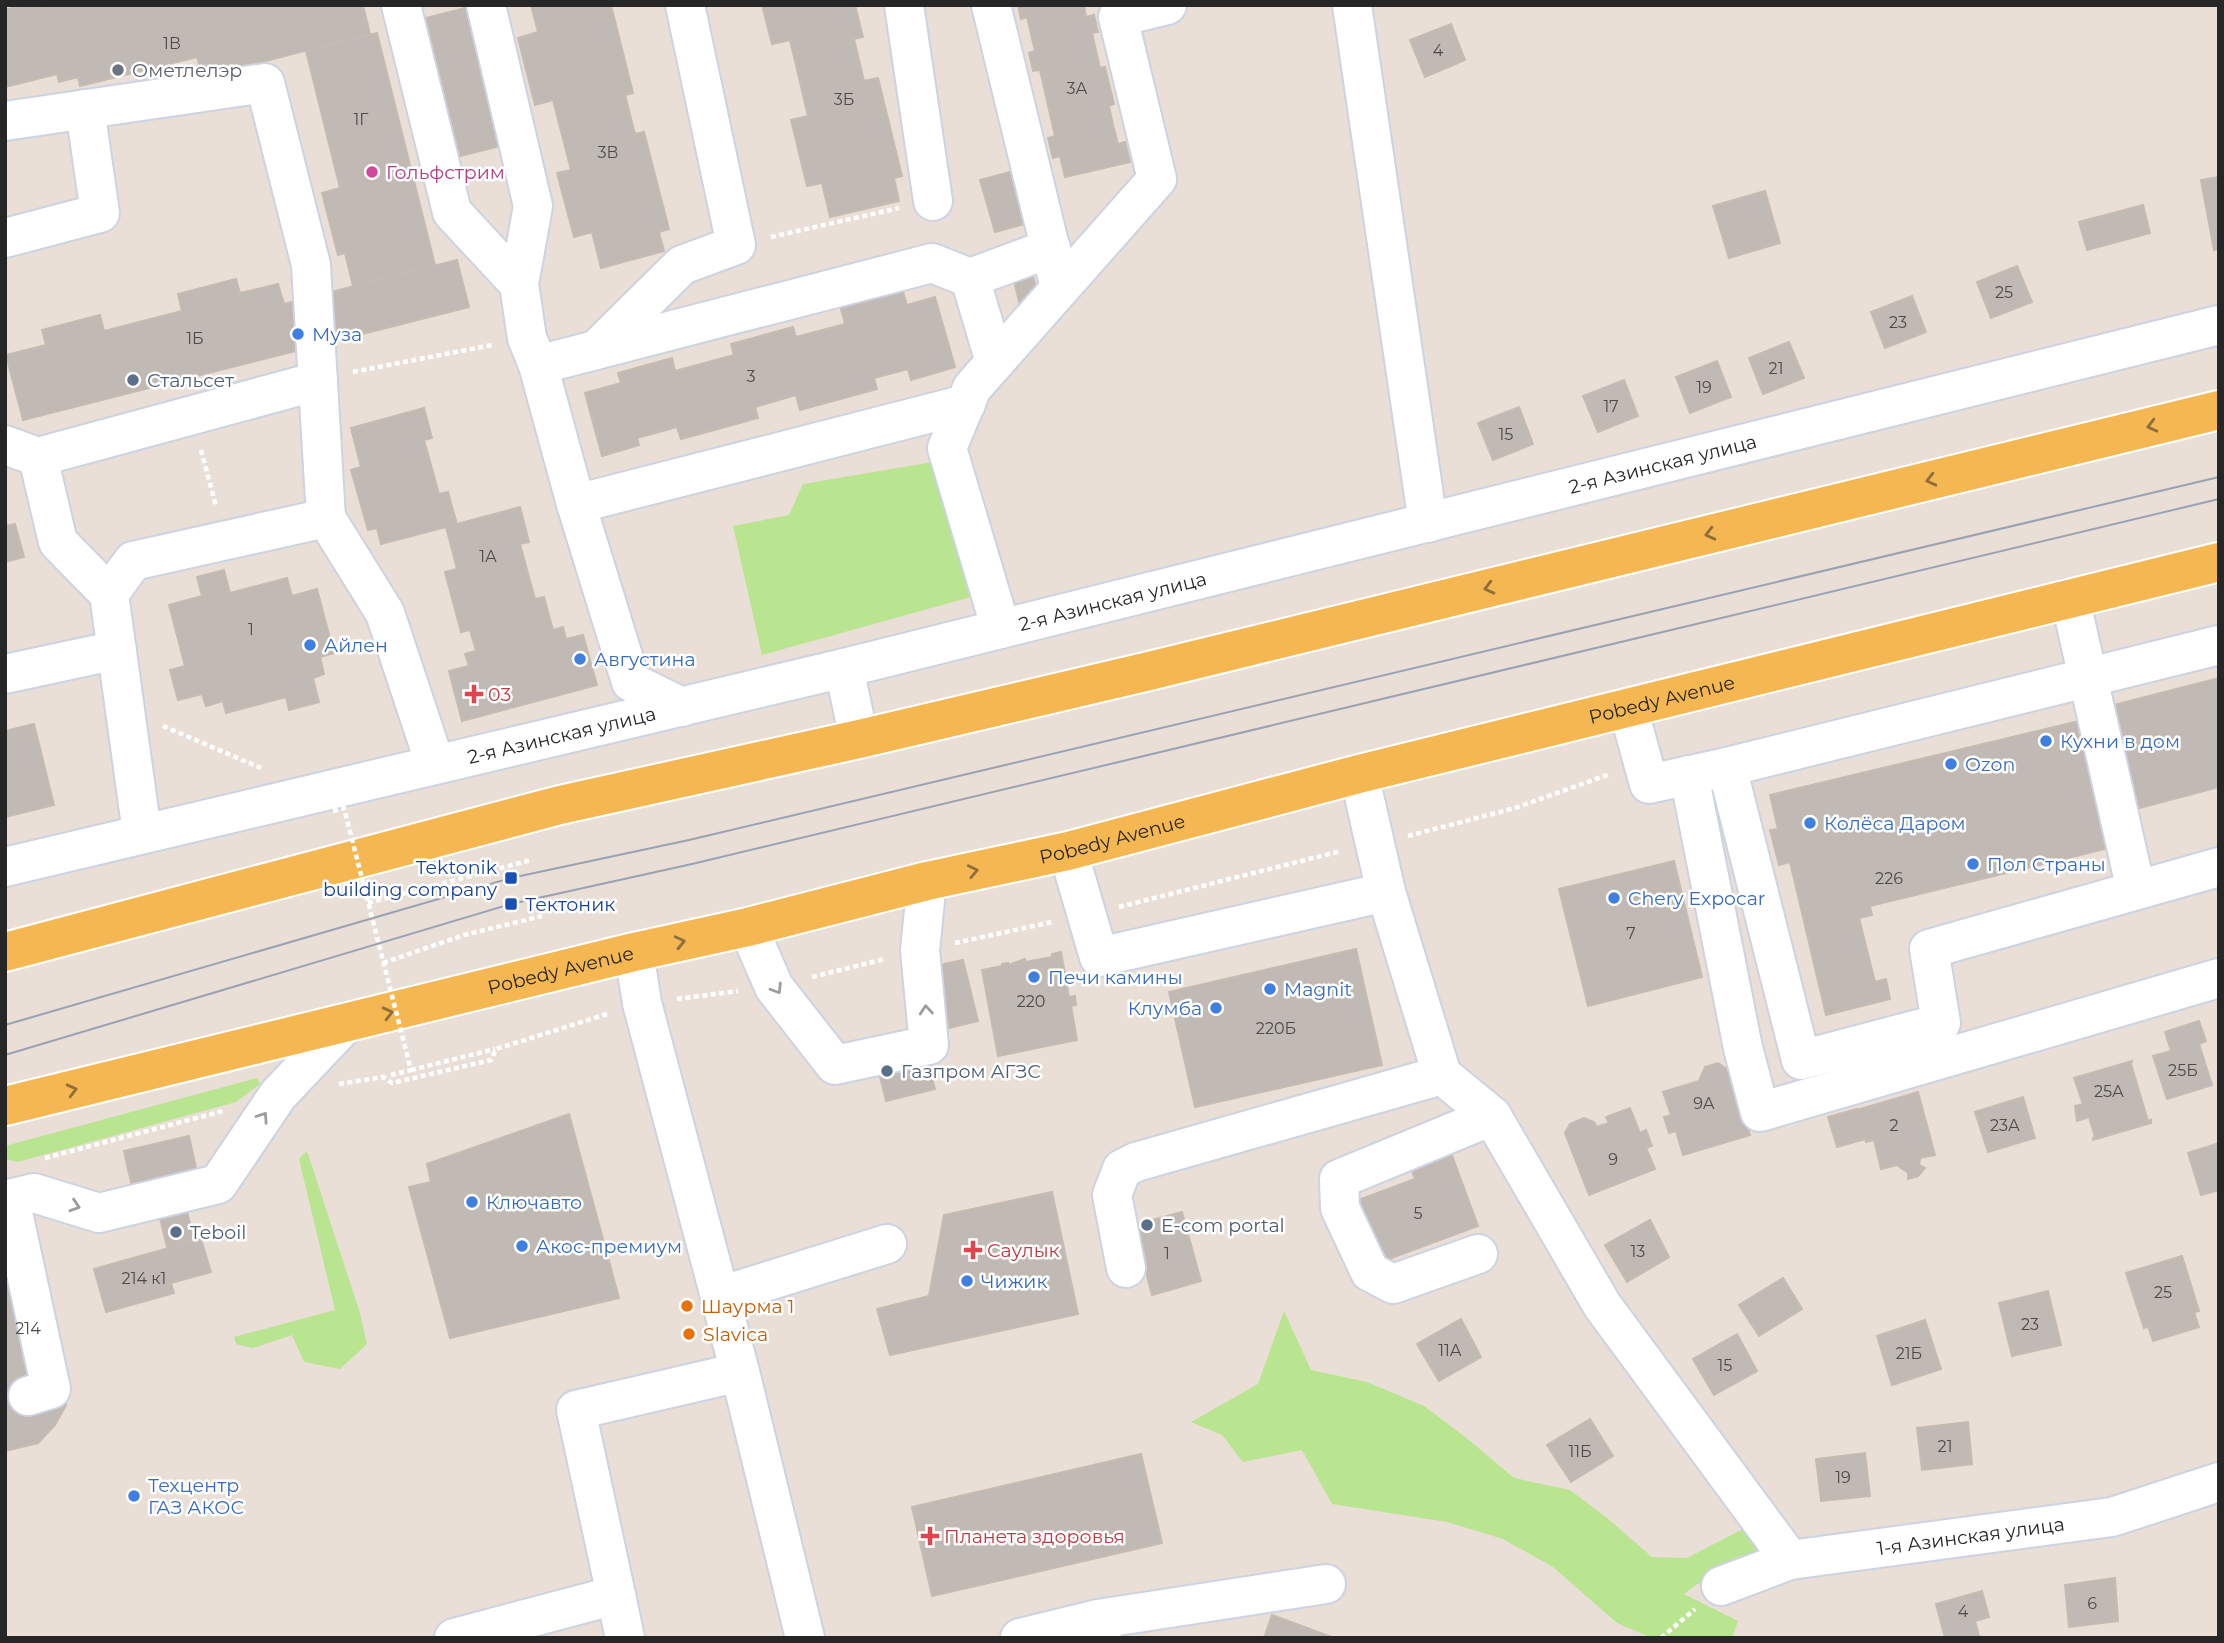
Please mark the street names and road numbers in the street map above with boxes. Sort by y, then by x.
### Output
street label: 2-я Азинская улица [1566,430,1759,499]
street label: 2-я Азинская улица [1016,567,1209,636]
street label: Pobedy Avenue [1586,671,1737,729]
street label: 2-я Азинская улица [465,702,658,769]
street label: Pobedy Avenue [1037,810,1188,869]
street label: Pobedy Avenue [485,942,636,999]
street label: 1-я Азинская улица [1876,1512,2066,1560]

